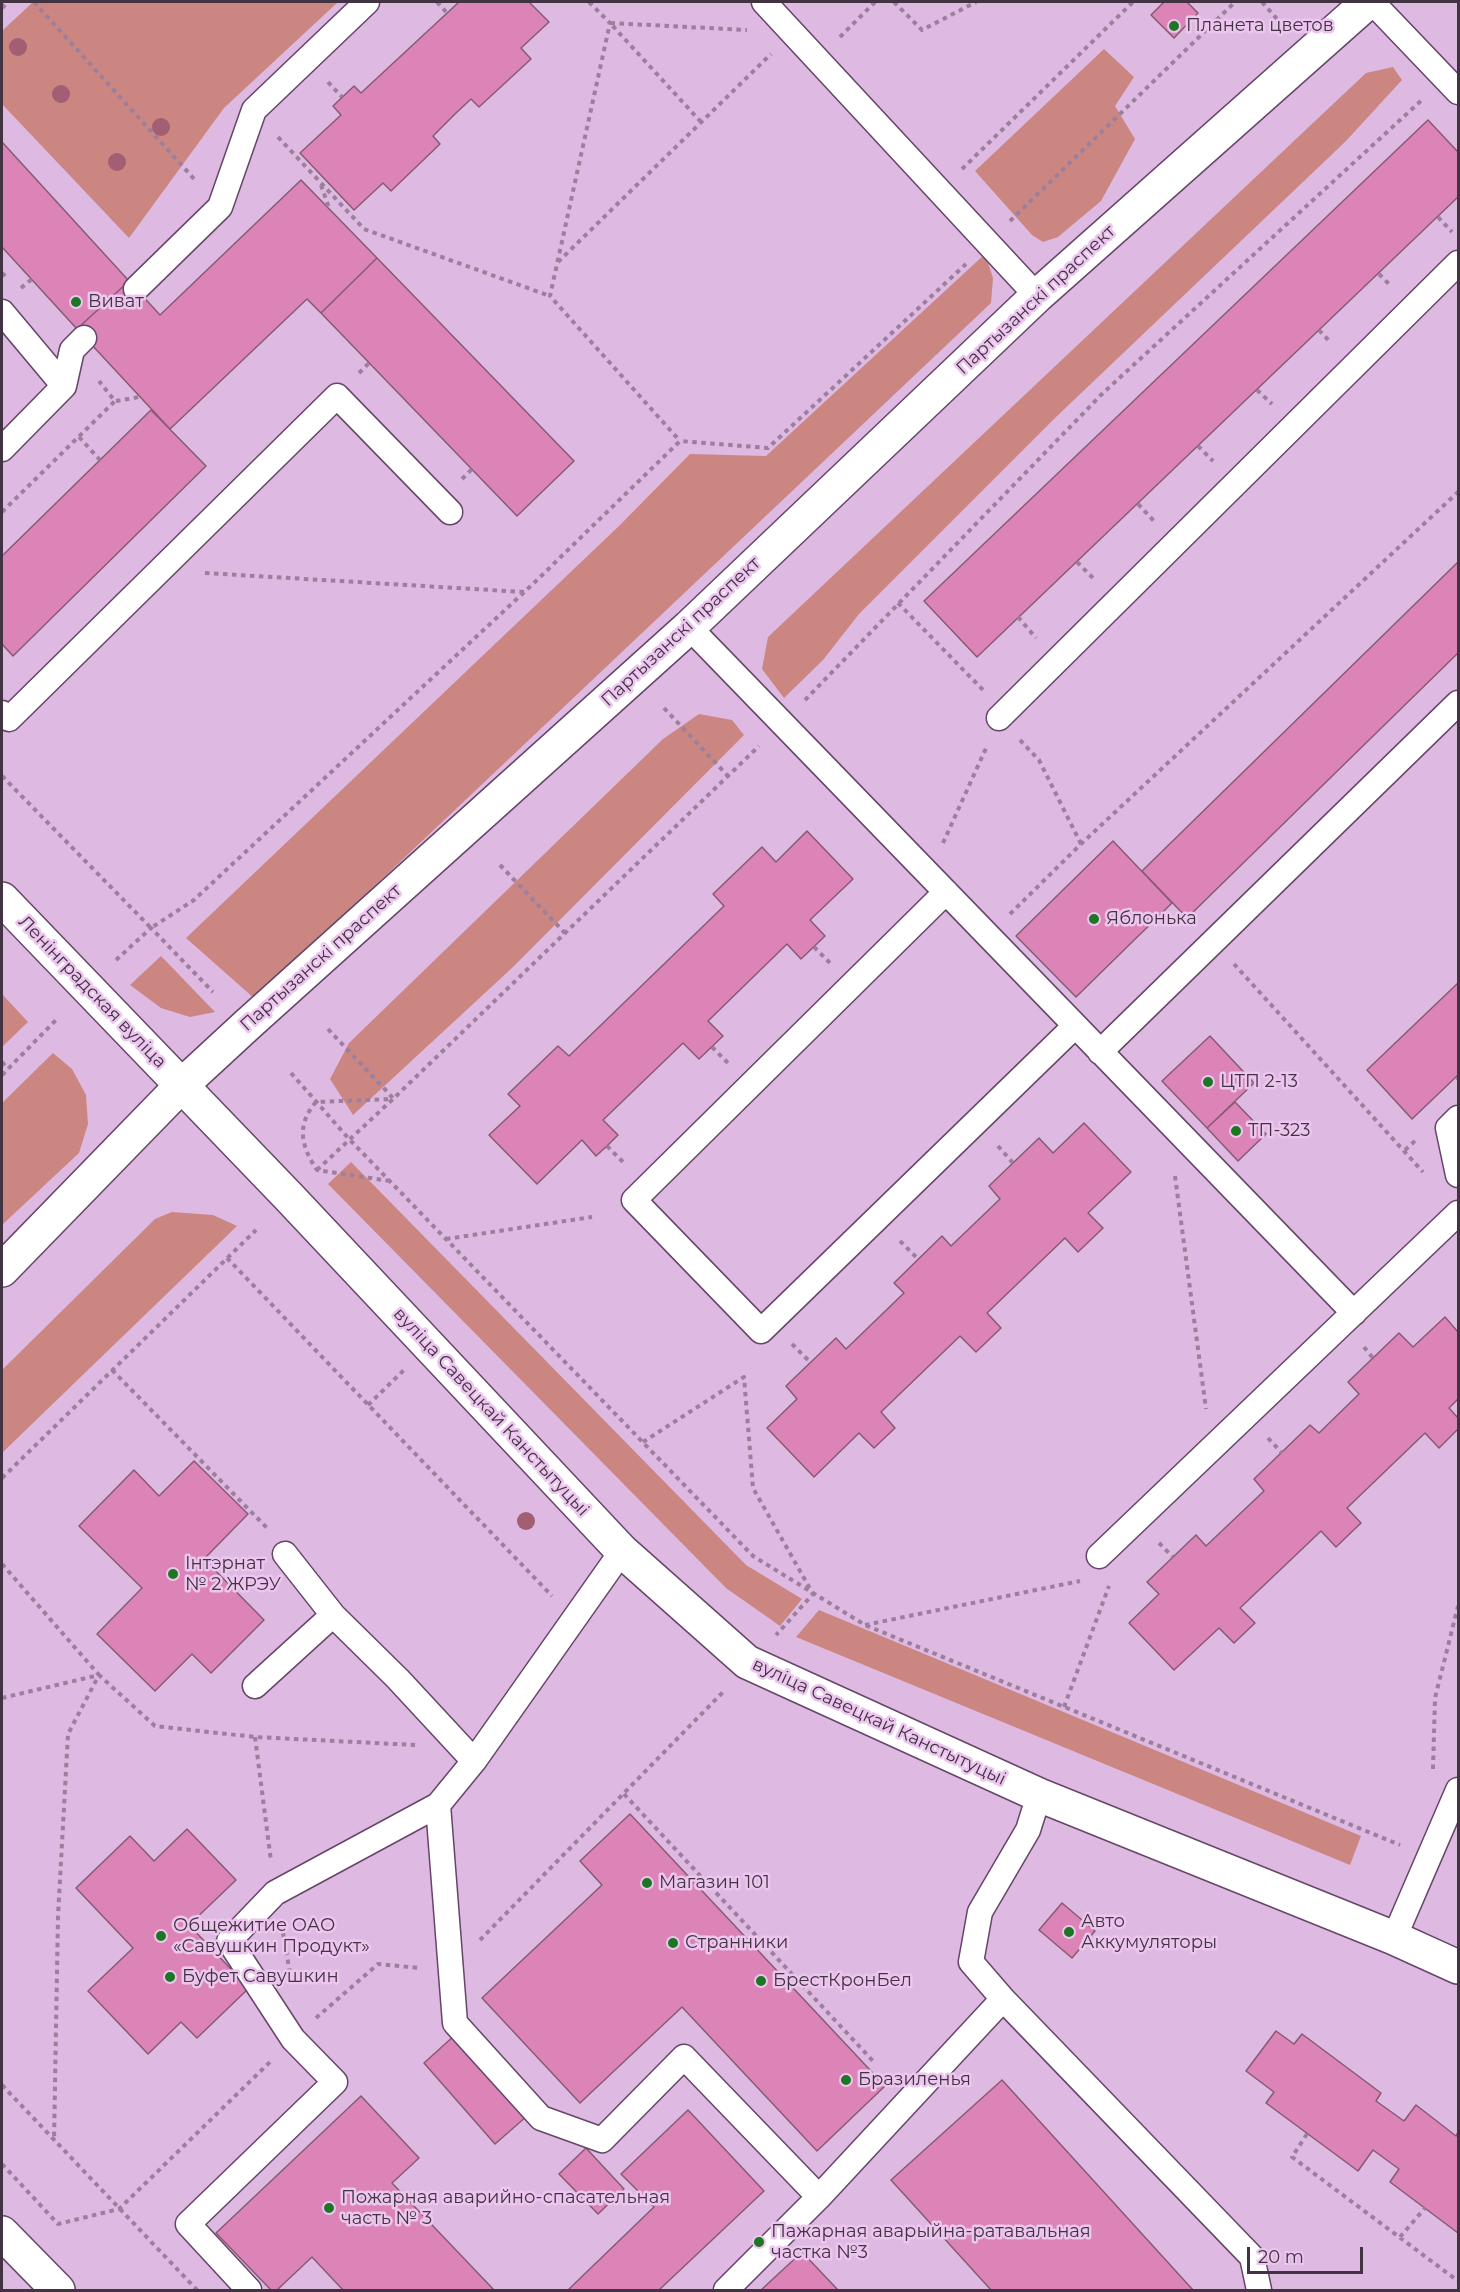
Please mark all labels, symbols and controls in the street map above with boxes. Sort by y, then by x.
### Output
place label: Планета цветов [1186,15,1334,37]
marker: Планета цветов [1167,19,1181,33]
street label: Партызанскі праспект [952,221,1120,379]
place label: Виват [88,291,144,313]
marker: Виват [69,295,83,309]
street label: Партызанскі праспект [597,553,765,711]
street label: Партызанскі праспект [236,880,406,1036]
place label: Яблонька [1106,908,1197,930]
street label: Ленінградская вуліца [13,911,171,1073]
marker: Яблонька [1087,912,1101,926]
place label: ЦТП 2-13 [1220,1071,1298,1093]
marker: ЦТП 2-13 [1201,1075,1215,1089]
place label: ТП-323 [1248,1120,1310,1142]
marker: ТП-323 [1229,1124,1243,1138]
street label: вуліца Савецкай Канстытуцыі [389,1303,593,1521]
place label: Інтэрнат № 2 ЖРЭУ [185,1553,281,1596]
marker: Інтэрнат № 2 ЖРЭУ [166,1567,180,1581]
street label: вуліца Савецкай Канстытуцыі [749,1654,1009,1790]
place label: Магазин 101 [659,1872,770,1894]
marker: Магазин 101 [640,1876,654,1890]
place label: Авто Аккумуляторы [1081,1911,1217,1954]
place label: Общежитие ОАО «Савушкин Продукт» [173,1915,370,1958]
marker: Авто Аккумуляторы [1062,1925,1076,1939]
marker: Общежитие ОАО «Савушкин Продукт» [154,1929,168,1943]
place label: Странники [685,1932,788,1954]
marker: Странники [666,1936,680,1950]
place label: Буфет Савушкин [182,1966,339,1988]
marker: Буфет Савушкин [163,1970,177,1984]
place label: БрестКронБел [773,1970,912,1992]
marker: БрестКронБел [754,1974,768,1988]
place label: Бразиленья [858,2069,971,2091]
marker: Бразиленья [839,2073,853,2087]
place label: Пожарная аварийно-спасательная часть № 3 [341,2187,670,2230]
marker: Пожарная аварийно-спасательная часть № 3 [322,2201,336,2215]
place label: Пажарная аварыйна-ратавальная частка №3 [771,2221,1091,2264]
marker: Пажарная аварыйна-ратавальная частка №3 [752,2235,766,2249]
scale bar [1250,2235,1366,2273]
text: 20 m [1258,2246,1304,2268]

